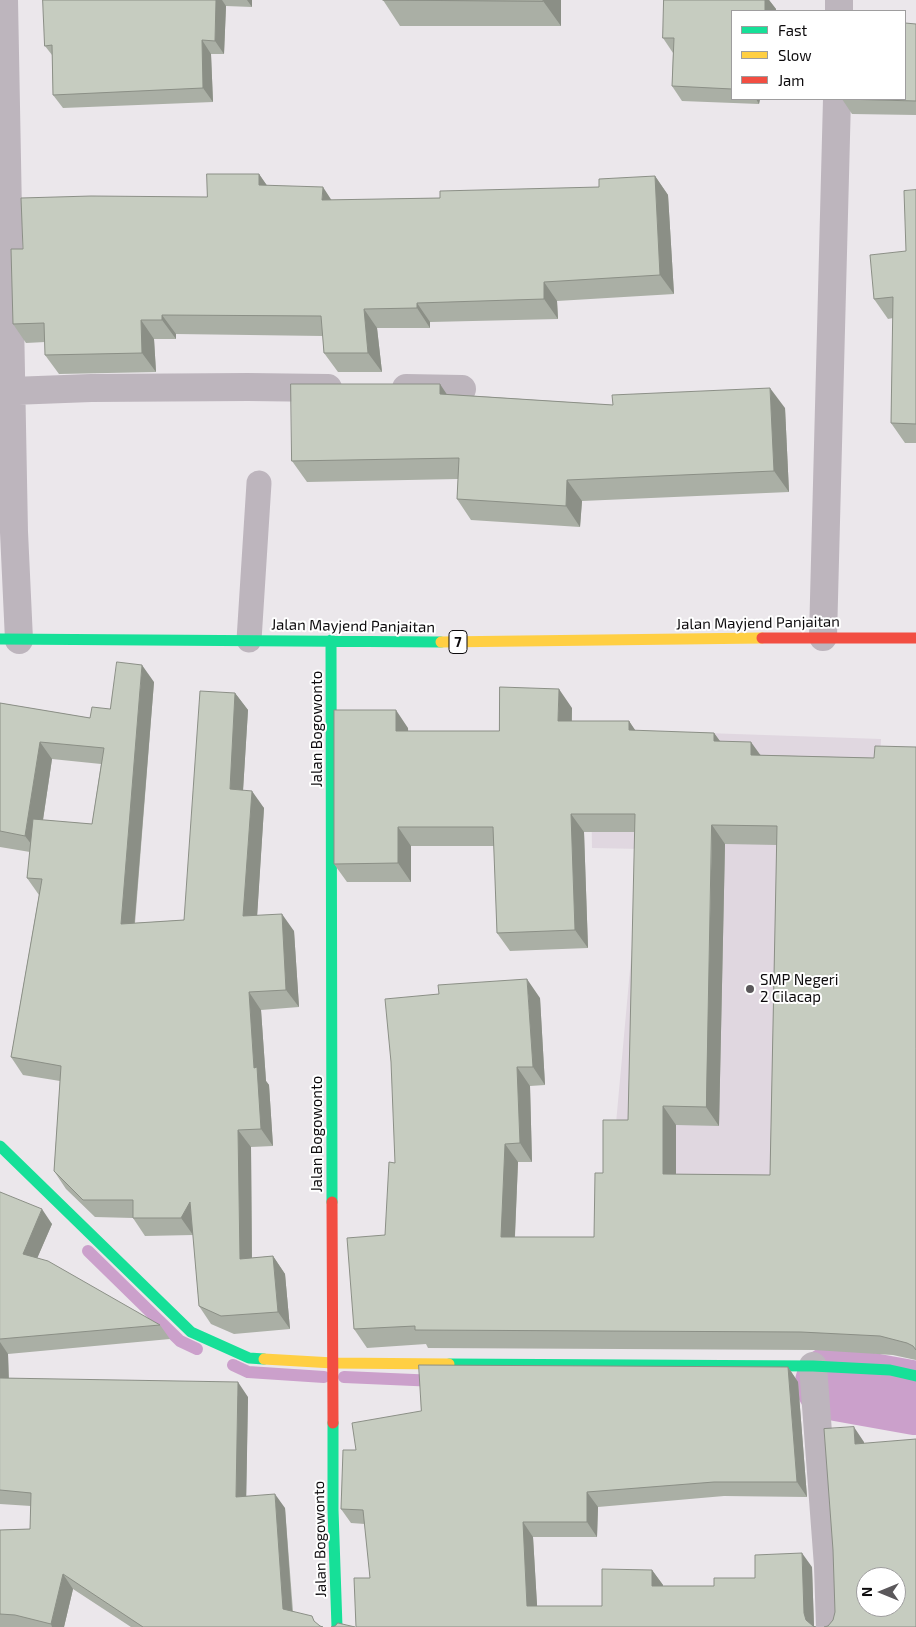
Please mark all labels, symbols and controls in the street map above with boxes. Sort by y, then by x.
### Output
legend [731,10,906,100]
text: Fast [778,21,807,39]
text: Slow [778,46,812,64]
text: Jam [778,71,804,89]
street label: Jalan Mayjend Panjaitan [676,613,840,633]
street label: Jalan Mayjend Panjaitan [271,616,435,636]
road number: 7 [449,630,467,654]
street label: Jalan Bogowonto [308,671,326,787]
place label: SMP Negeri 2 Cilacap [760,971,838,1006]
marker: SMP Negeri 2 Cilacap [744,983,756,995]
street label: Jalan Bogowonto [308,1076,326,1192]
street label: Jalan Bogowonto [310,1481,330,1597]
north arrow [856,1567,906,1617]
text: N [858,1587,875,1597]

